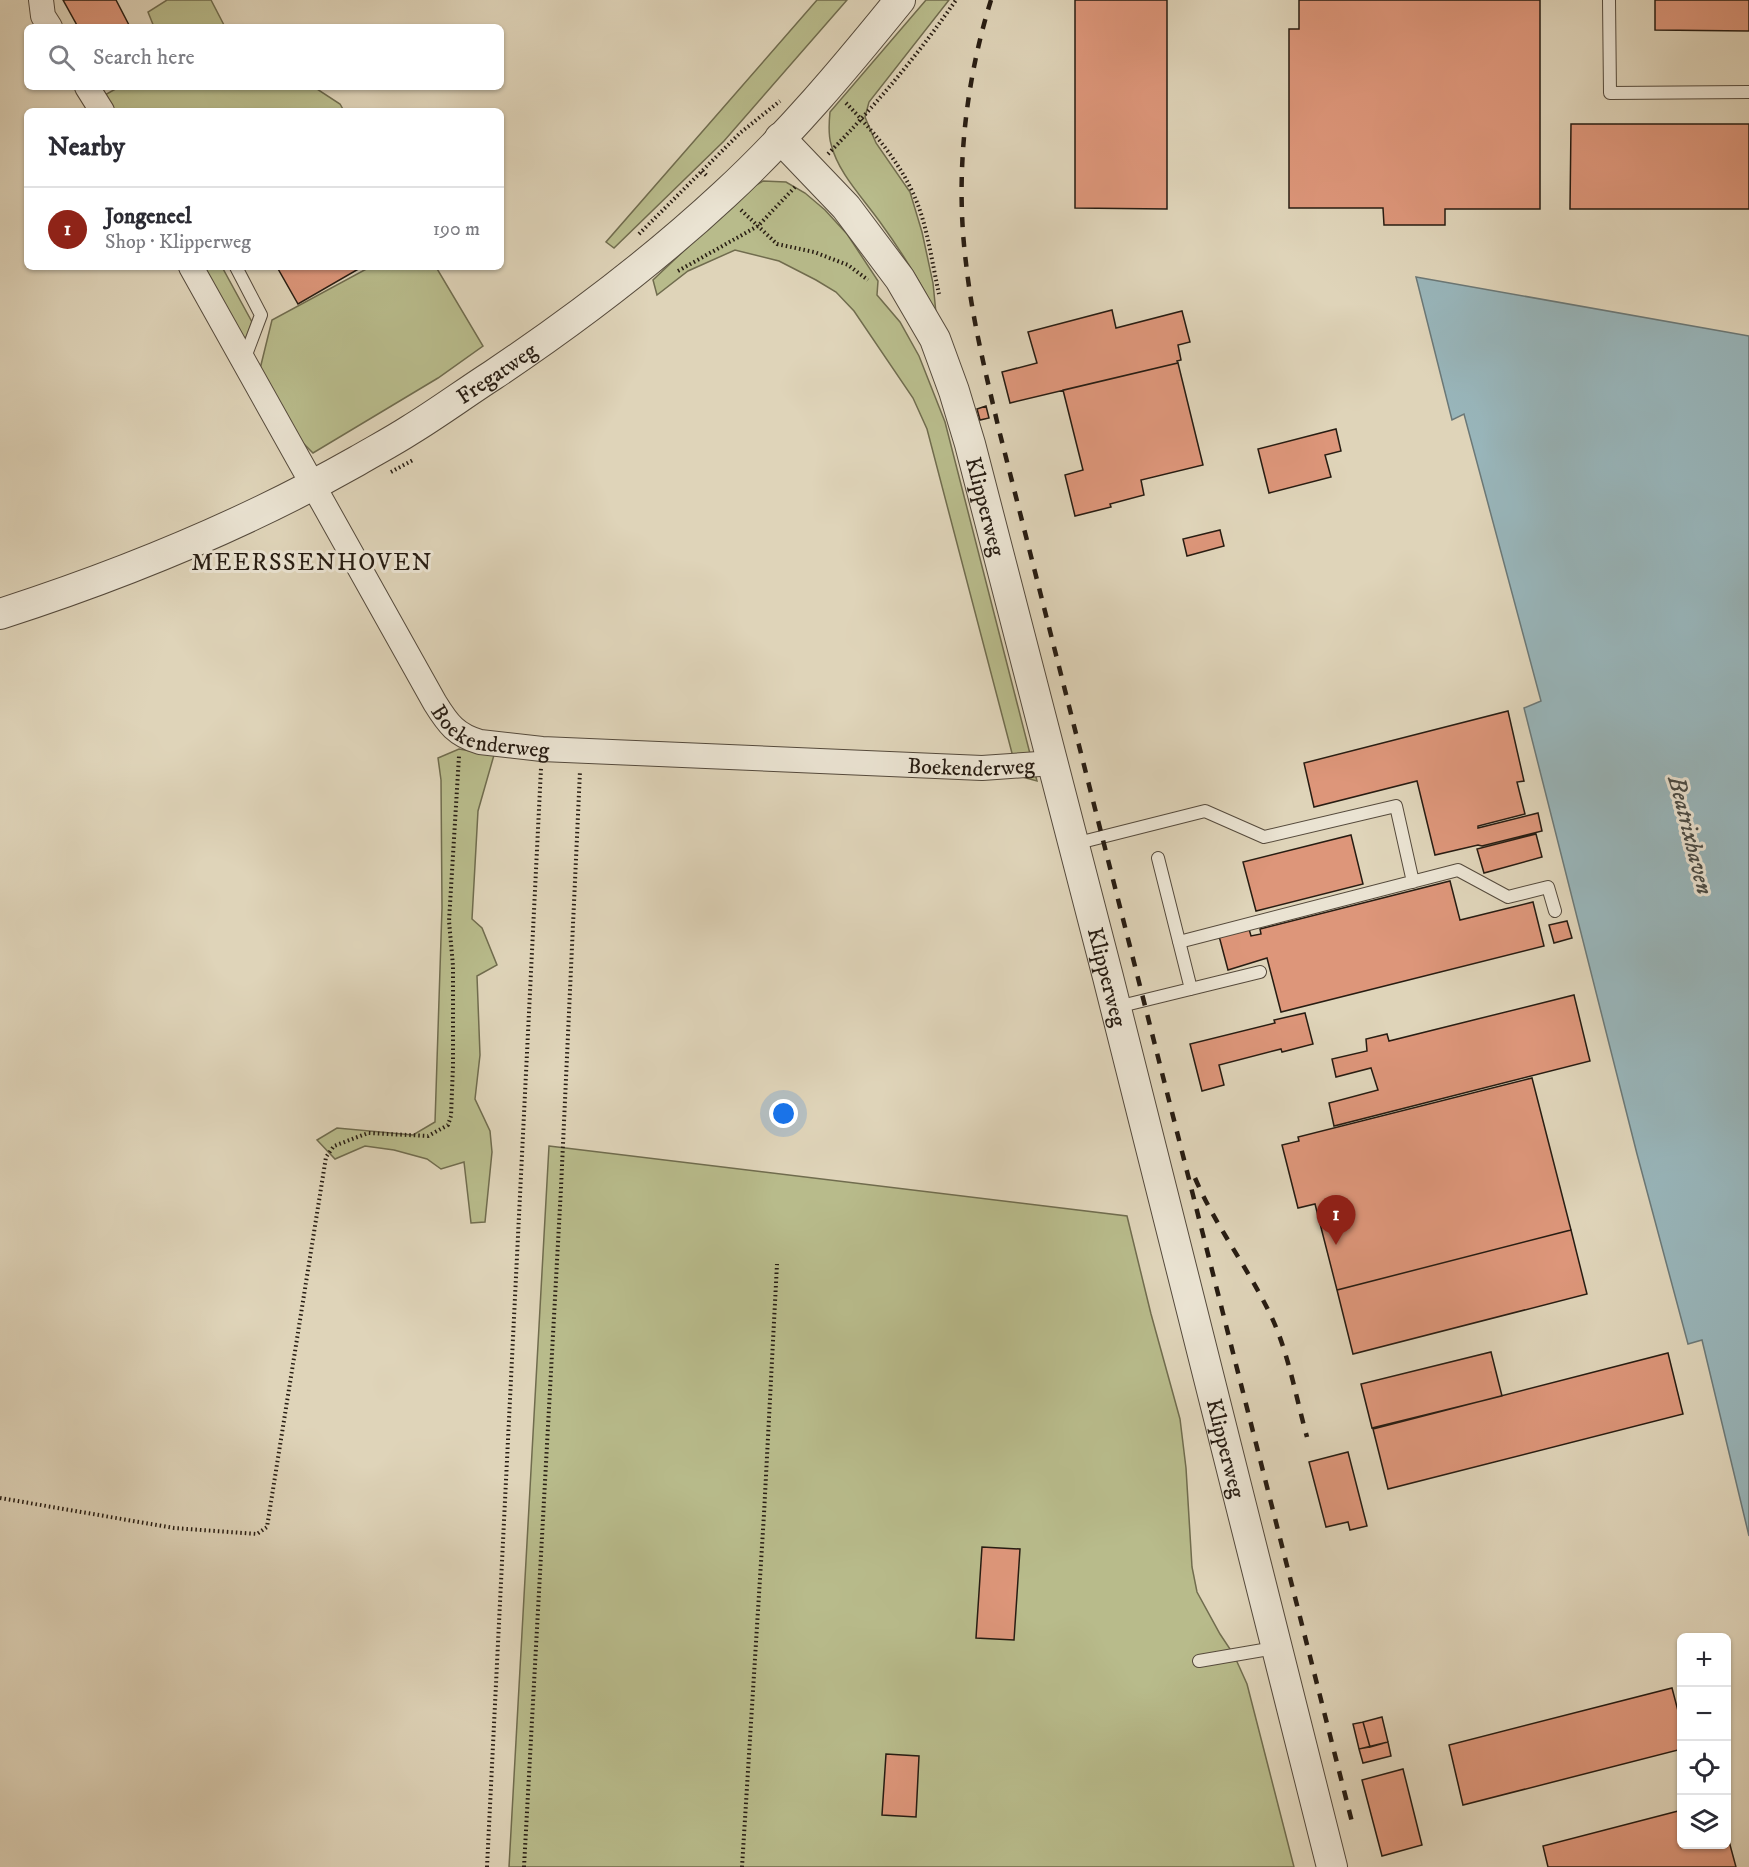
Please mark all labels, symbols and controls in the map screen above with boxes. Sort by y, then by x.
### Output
search box [24,24,504,90]
icon: search [45,41,78,74]
text: Search here [93,44,195,71]
text: Nearby [48,131,125,164]
text: Jongeneel [105,203,192,230]
text: 1 [64,217,71,242]
text: 190 m [433,217,480,242]
text: Shop · Klipperweg [105,230,251,255]
street label: Fregatweg [452,337,543,410]
street label: Klipperweg [959,454,1011,559]
district label: MEERSSENHOVEN [191,548,433,578]
street label: Boekenderweg [424,700,550,764]
street label: Boekenderweg [907,752,1036,783]
water label: Beatrixhaven [1661,772,1719,898]
street label: Klipperweg [1081,925,1132,1030]
your location [769,1099,798,1128]
pin: 1 [1316,1196,1356,1245]
street label: Klipperweg [1200,1396,1251,1501]
map controls [1677,1633,1731,1849]
button: + [1677,1633,1731,1687]
button: − [1677,1687,1731,1741]
button: locate [1677,1741,1731,1795]
button: layers [1677,1795,1731,1849]

